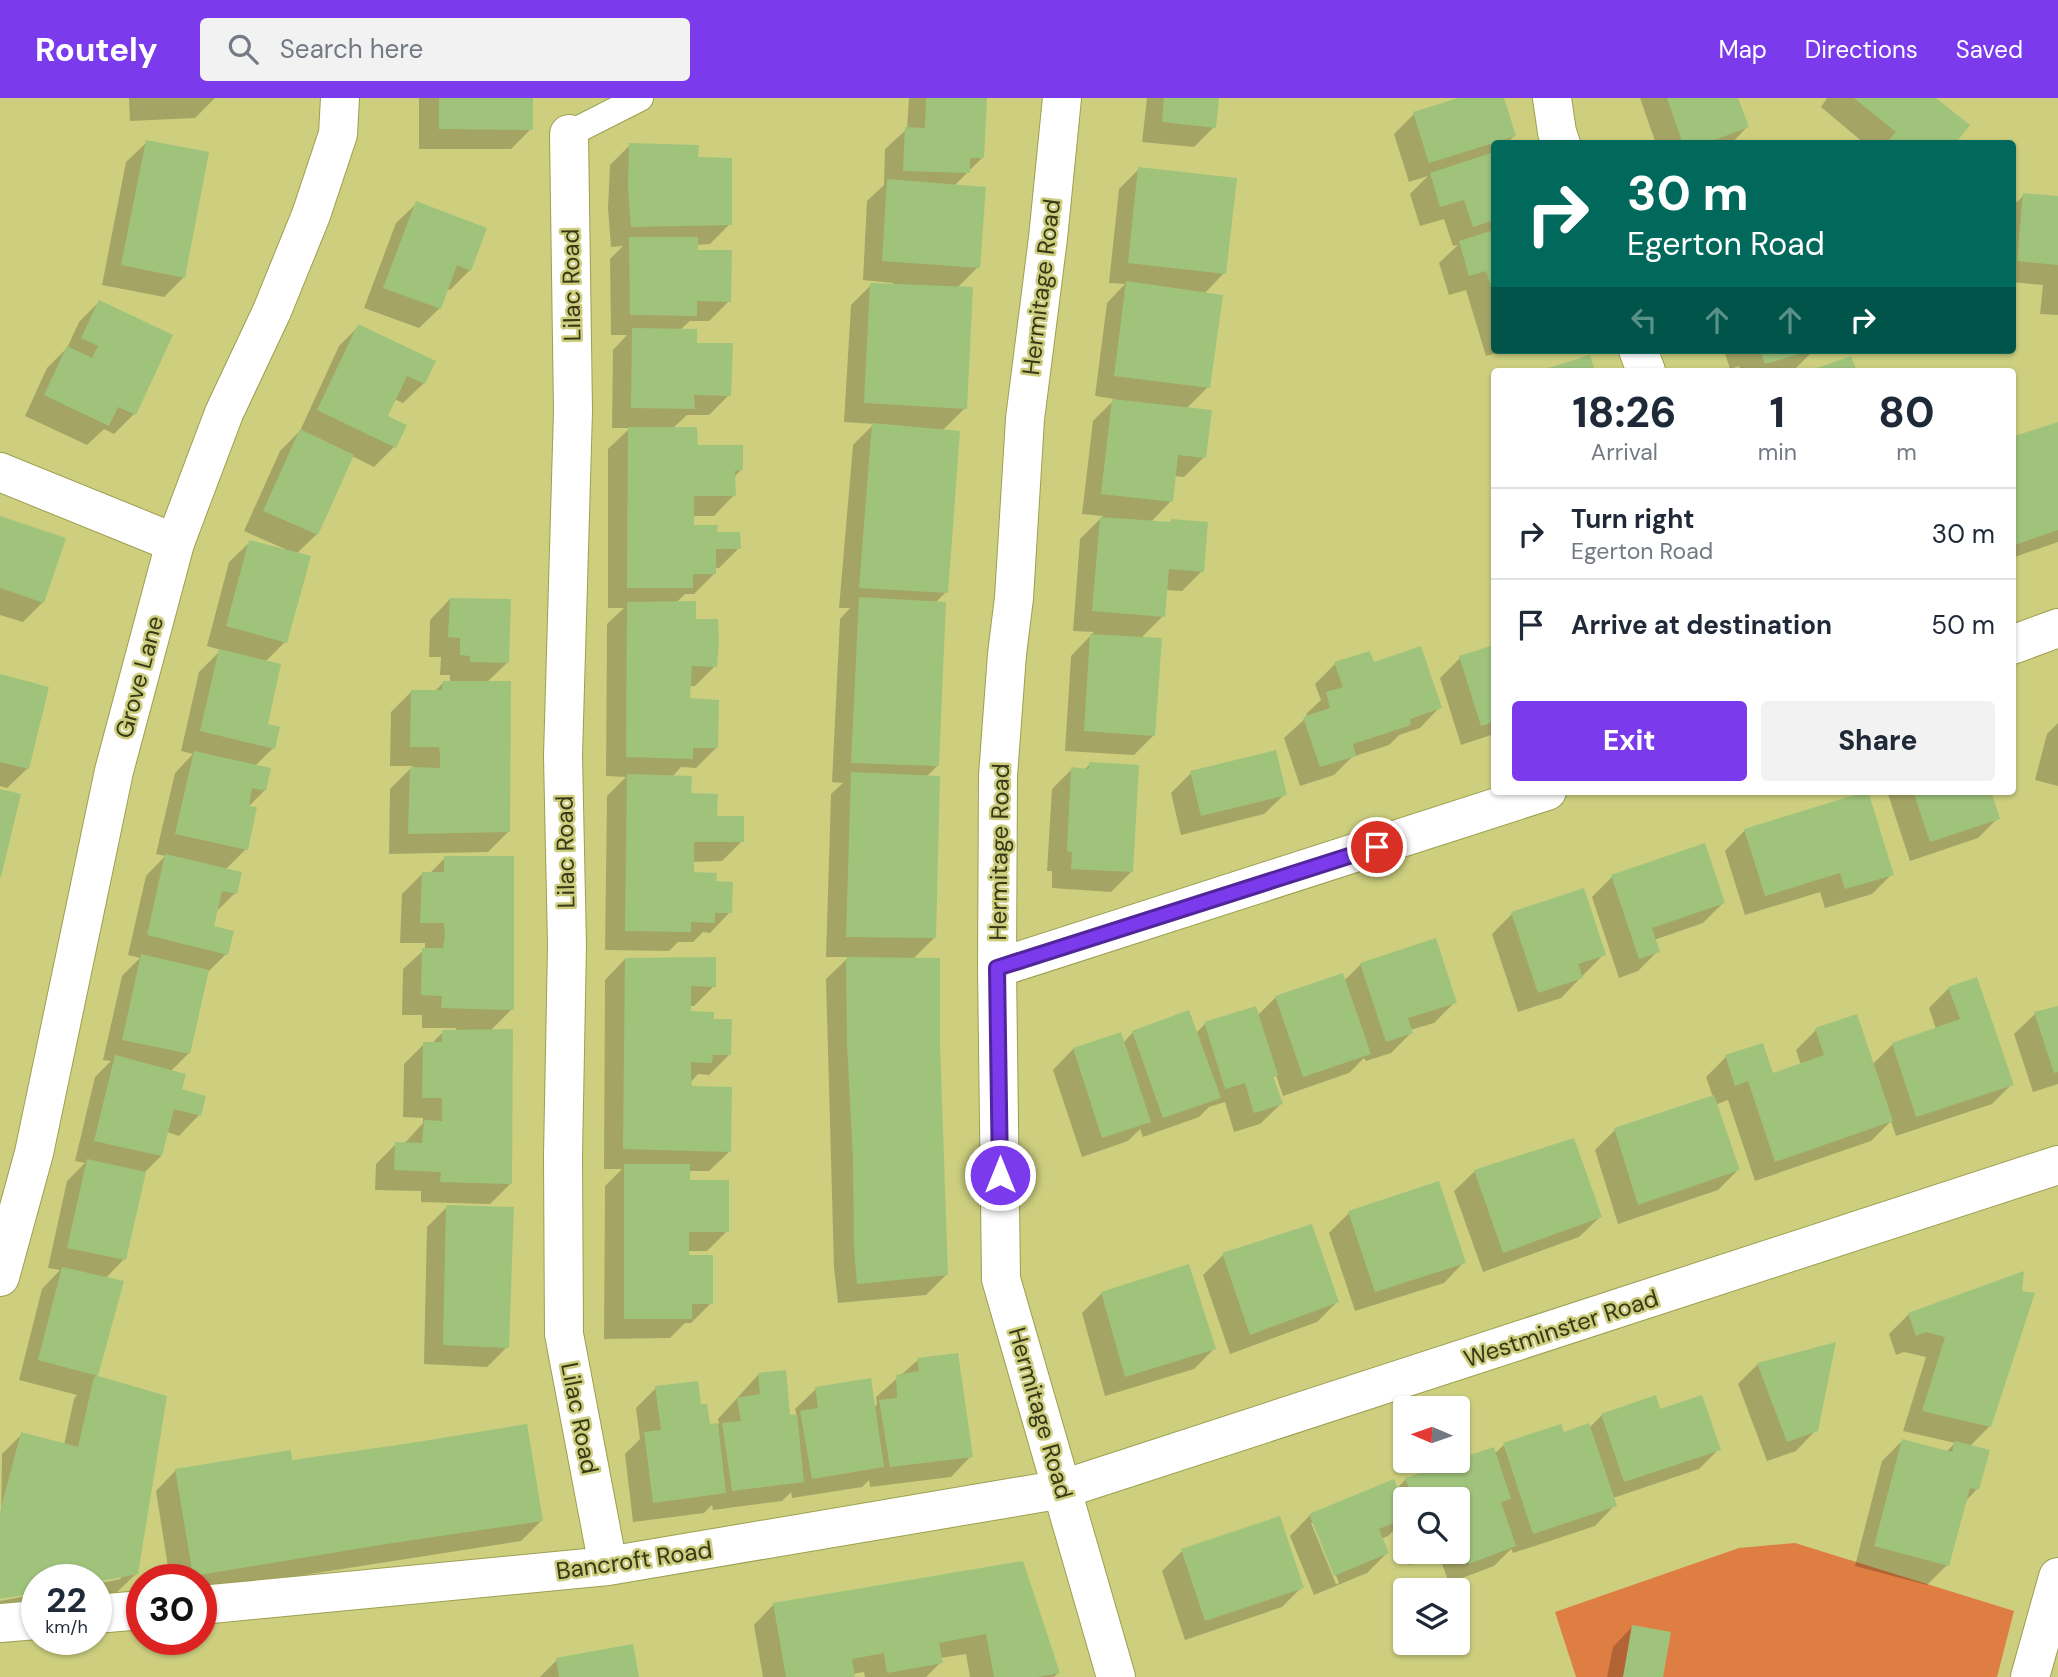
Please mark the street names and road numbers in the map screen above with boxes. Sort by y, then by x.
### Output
street label: Hermitage Road [1015,197,1067,377]
street label: Lilac Road [555,228,587,342]
street label: Grove Lane [108,612,170,742]
street label: Hermitage Road [982,763,1016,941]
street label: Lilac Road [549,795,581,909]
street label: Westminster Road [1460,1282,1662,1374]
street label: Hermitage Road [1002,1324,1080,1502]
street label: Lilac Road [554,1360,606,1476]
street label: Bancroft Road [554,1534,714,1586]

